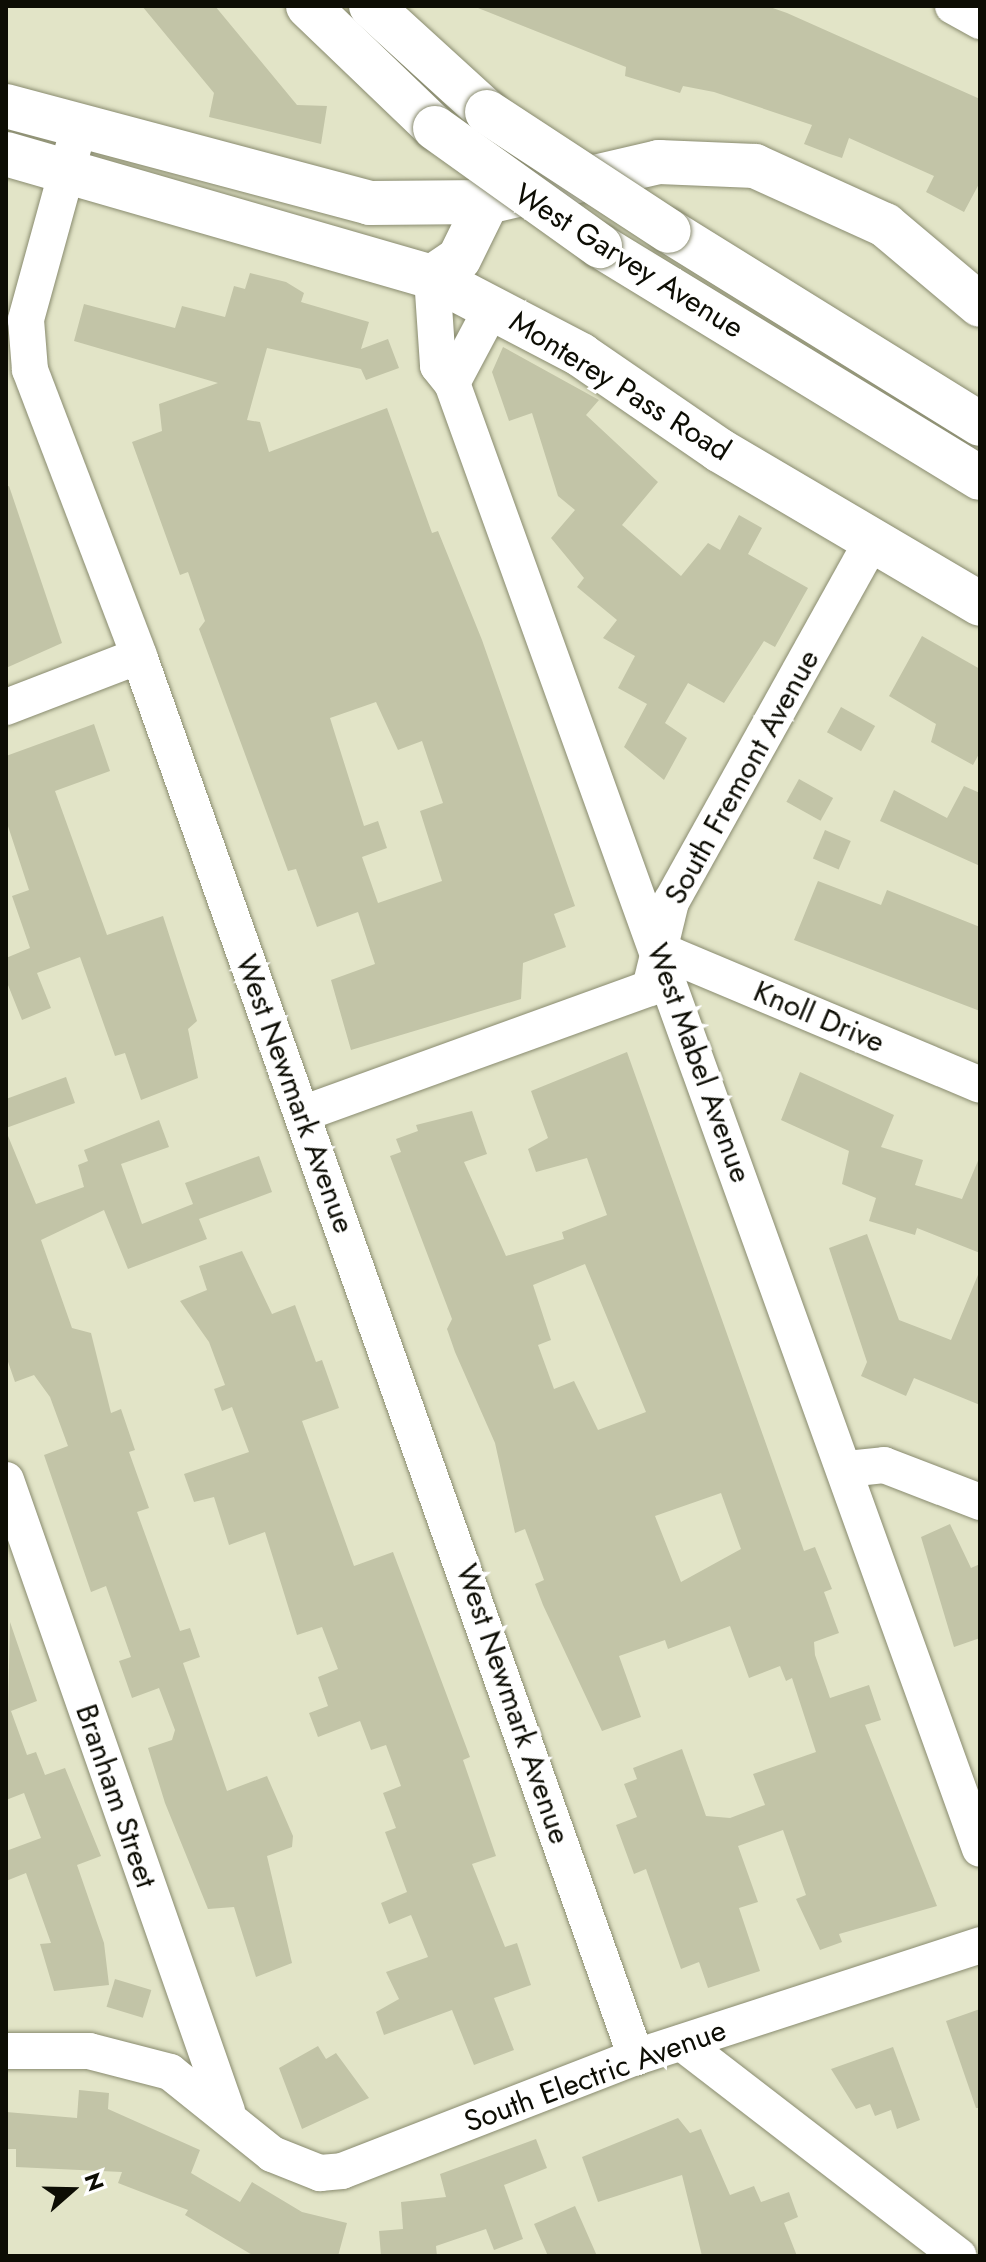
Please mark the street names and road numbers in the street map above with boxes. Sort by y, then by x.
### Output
street label: West Garvey Avenue [508,176,750,346]
street label: Monterey Pass Road [503,303,737,469]
street label: South Fremont Avenue [657,643,827,911]
street label: West Mabel Avenue [639,939,759,1187]
street label: West Newmark Avenue [228,950,362,1238]
street label: Knoll Drive [748,973,890,1061]
street label: West Newmark Avenue [448,1559,578,1849]
street label: Branham Street [68,1700,164,1892]
street label: South Electric Avenue [459,2012,731,2140]

